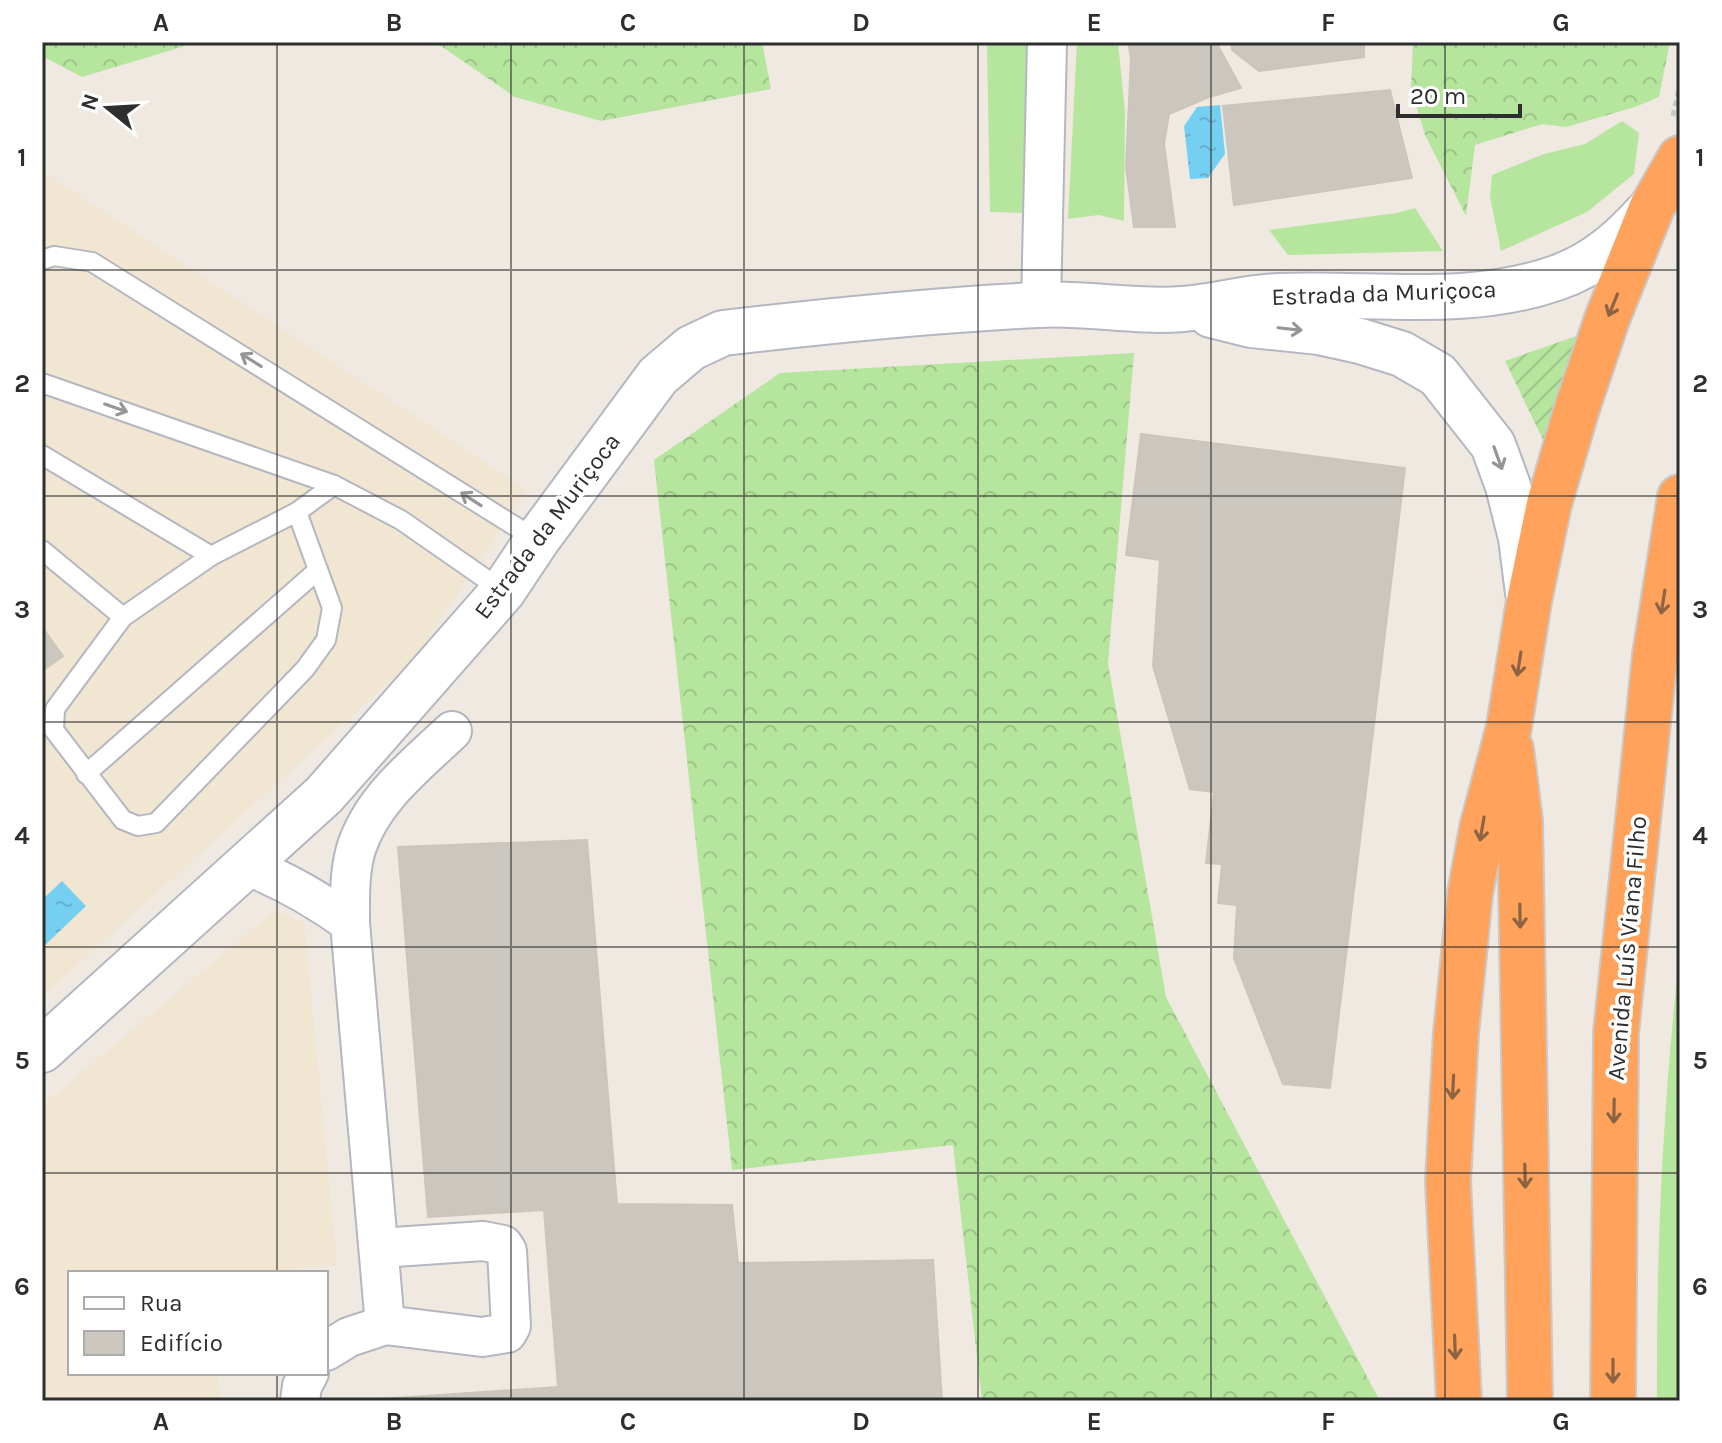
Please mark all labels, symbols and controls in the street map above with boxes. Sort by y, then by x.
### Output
text: A [153,7,169,38]
text: B [386,7,402,38]
text: C [620,7,636,38]
text: D [852,7,870,38]
text: E [1086,7,1102,38]
text: F [1321,7,1335,38]
text: G [1552,7,1570,38]
north arrow [68,68,148,148]
scale bar [1398,68,1520,118]
text: 20 m [1410,82,1466,110]
text: N [75,91,105,114]
text: 1 [17,142,27,173]
text: 1 [1695,142,1705,173]
street label: Estrada da Muriçoca [1271,275,1497,311]
one-way arrow [1605,292,1619,317]
one-way arrow [1276,321,1303,336]
one-way arrow [240,352,263,368]
text: 2 [14,368,30,399]
text: 2 [1692,368,1708,399]
one-way arrow [103,402,128,417]
street label: Estrada da Muriçoca [468,428,626,624]
one-way arrow [1491,445,1506,470]
one-way arrow [460,490,483,506]
one-way arrow [1655,588,1670,614]
text: 3 [14,594,30,625]
text: 3 [1692,594,1708,625]
one-way arrow [1511,651,1526,677]
street label: Avenida Luís Viana Filho [1602,815,1652,1081]
one-way arrow [1473,816,1488,841]
text: 4 [14,820,30,851]
text: 4 [1692,820,1708,851]
one-way arrow [1512,902,1528,929]
text: 5 [14,1045,30,1076]
text: 5 [1692,1045,1708,1076]
one-way arrow [1445,1073,1460,1100]
one-way arrow [1607,1097,1622,1124]
one-way arrow [1518,1162,1533,1189]
text: 6 [14,1271,30,1302]
legend [68,1271,328,1375]
text: 6 [1692,1271,1708,1302]
text: Rua [140,1289,182,1317]
text: Edifício [140,1329,223,1357]
one-way arrow [1448,1333,1463,1360]
one-way arrow [1605,1357,1621,1384]
text: A [153,1406,169,1437]
text: B [386,1406,402,1437]
text: C [620,1406,636,1437]
text: D [852,1406,870,1437]
text: E [1086,1406,1102,1437]
text: F [1321,1406,1335,1437]
text: G [1552,1406,1570,1437]

